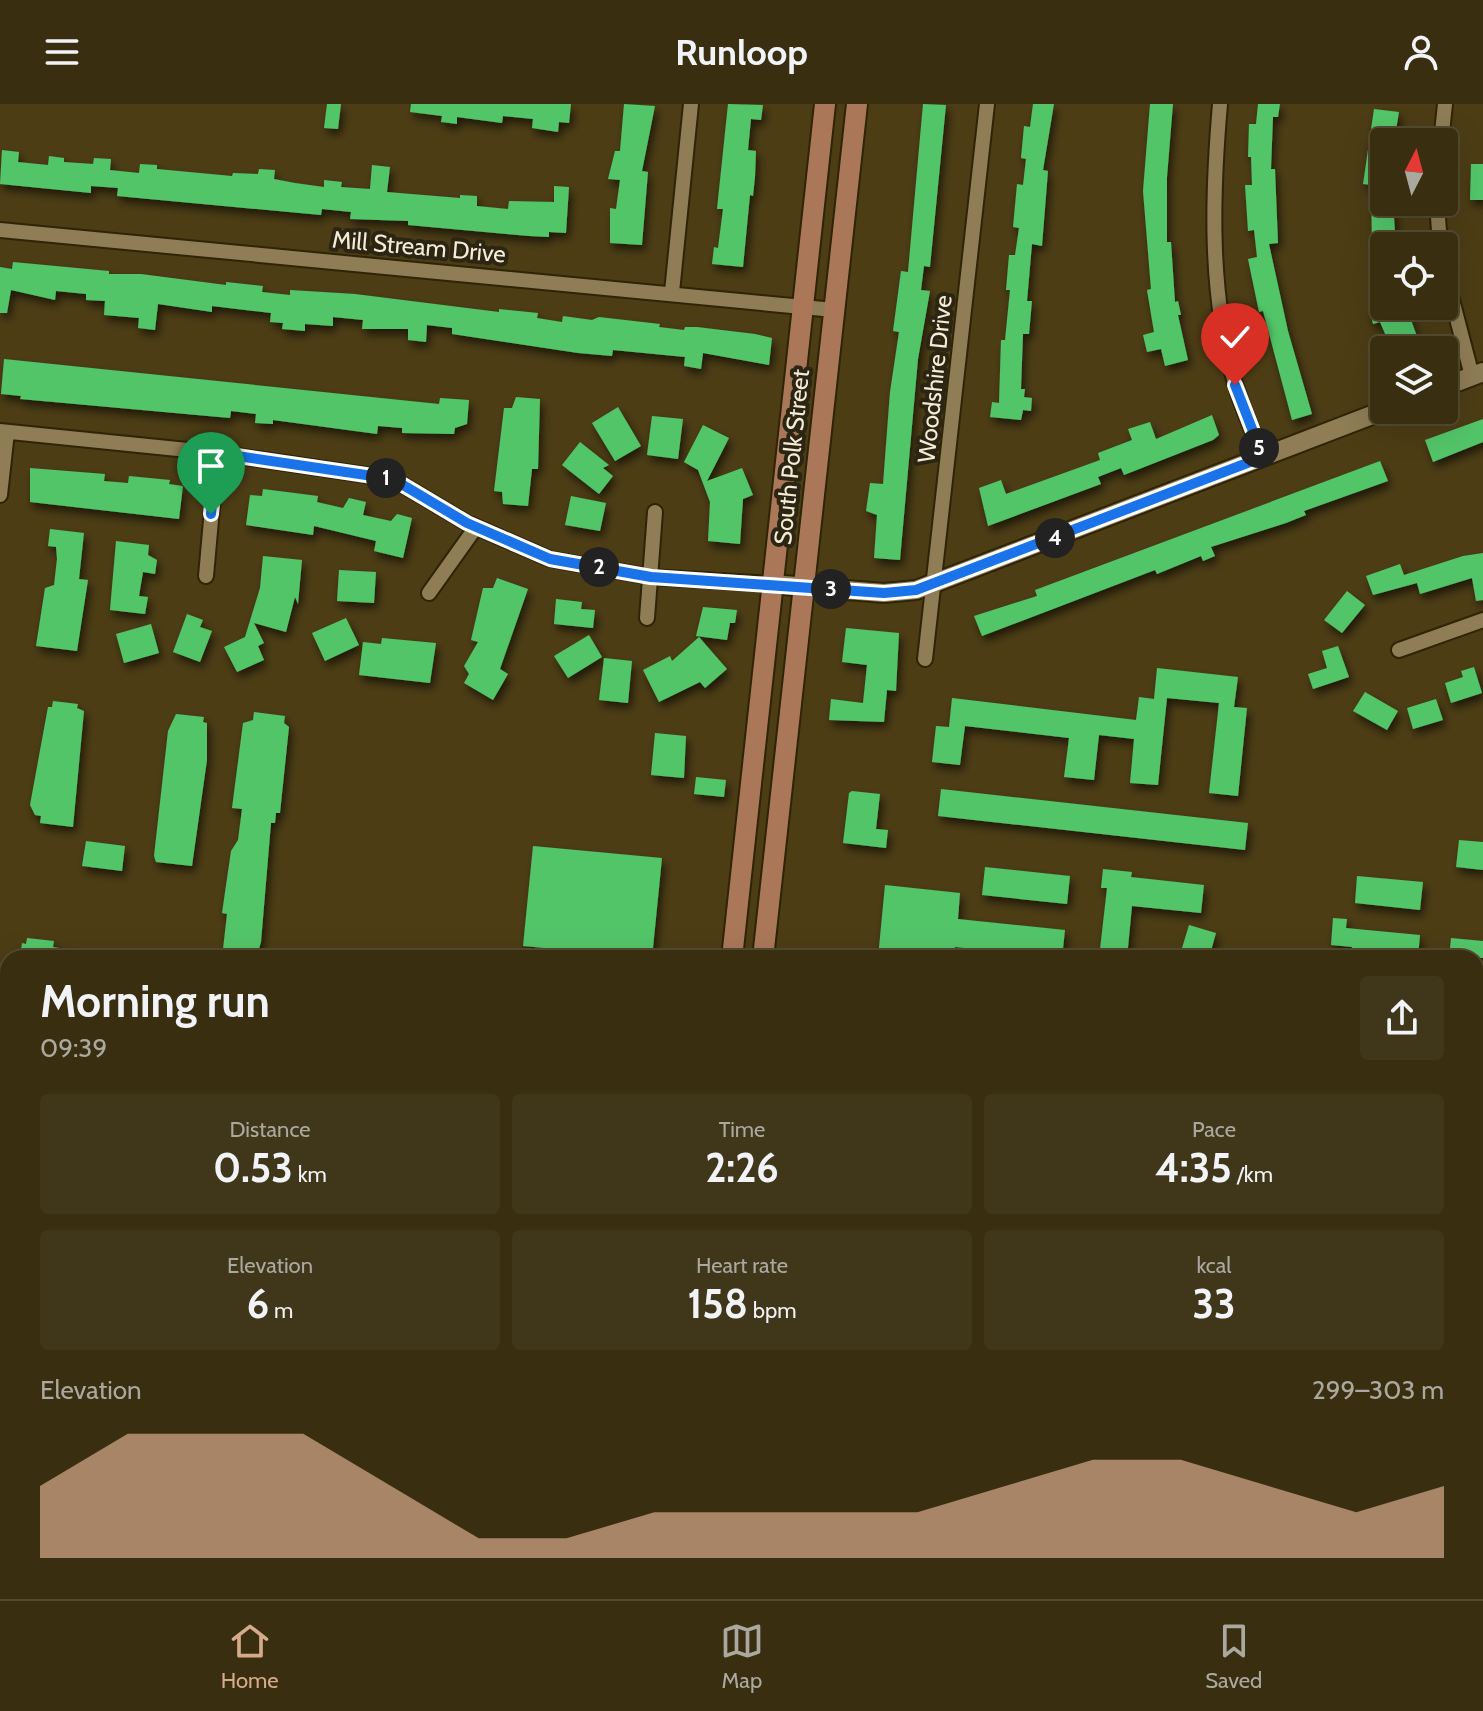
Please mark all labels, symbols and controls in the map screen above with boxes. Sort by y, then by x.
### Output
icon: menu [40,30,84,74]
text: Runloop [675,30,808,74]
icon: person [1399,30,1443,74]
north arrow [1370,128,1458,216]
map controls [1370,128,1458,424]
street label: Mill Stream Drive [331,224,507,269]
button: locate [1370,232,1458,320]
street label: Woodshire Drive [911,294,958,464]
pin [1201,303,1269,385]
icon: check [1213,315,1257,359]
button: layers [1370,336,1458,424]
street label: South Polk Street [768,368,815,546]
pin: 5 [1239,428,1279,468]
pin [177,432,245,514]
text: 5 [1253,434,1265,461]
icon: arrive [189,444,233,488]
pin: 1 [366,458,406,498]
text: 1 [382,464,390,491]
pin: 4 [1035,518,1075,558]
text: 4 [1048,524,1062,551]
pin: 2 [579,547,619,587]
text: 2 [593,553,605,580]
pin: 3 [811,569,851,609]
text: 3 [825,575,837,602]
text: Morning run [40,975,270,1028]
button: share [1360,976,1444,1060]
text: 09:39 [40,1032,107,1064]
text: Distance [230,1116,310,1143]
text: Time [719,1116,765,1143]
text: Pace [1192,1116,1236,1143]
text: 0.53 [213,1143,293,1192]
text: 2:26 [705,1143,779,1192]
text: 4:35 [1155,1143,1232,1192]
text: km [293,1161,327,1188]
text: /km [1232,1161,1273,1188]
text: Elevation [227,1252,313,1279]
text: Heart rate [696,1252,788,1279]
text: kcal [1196,1252,1232,1279]
text: 6 [247,1279,269,1328]
text: 158 [687,1279,748,1328]
text: 33 [1192,1279,1236,1328]
text: m [269,1297,293,1324]
text: bpm [748,1297,797,1324]
text: Elevation [40,1374,142,1406]
text: 299–303 m [1312,1374,1444,1406]
tab: Home [221,1619,279,1694]
tab: Map [720,1619,764,1694]
tab: Saved [1205,1619,1262,1694]

